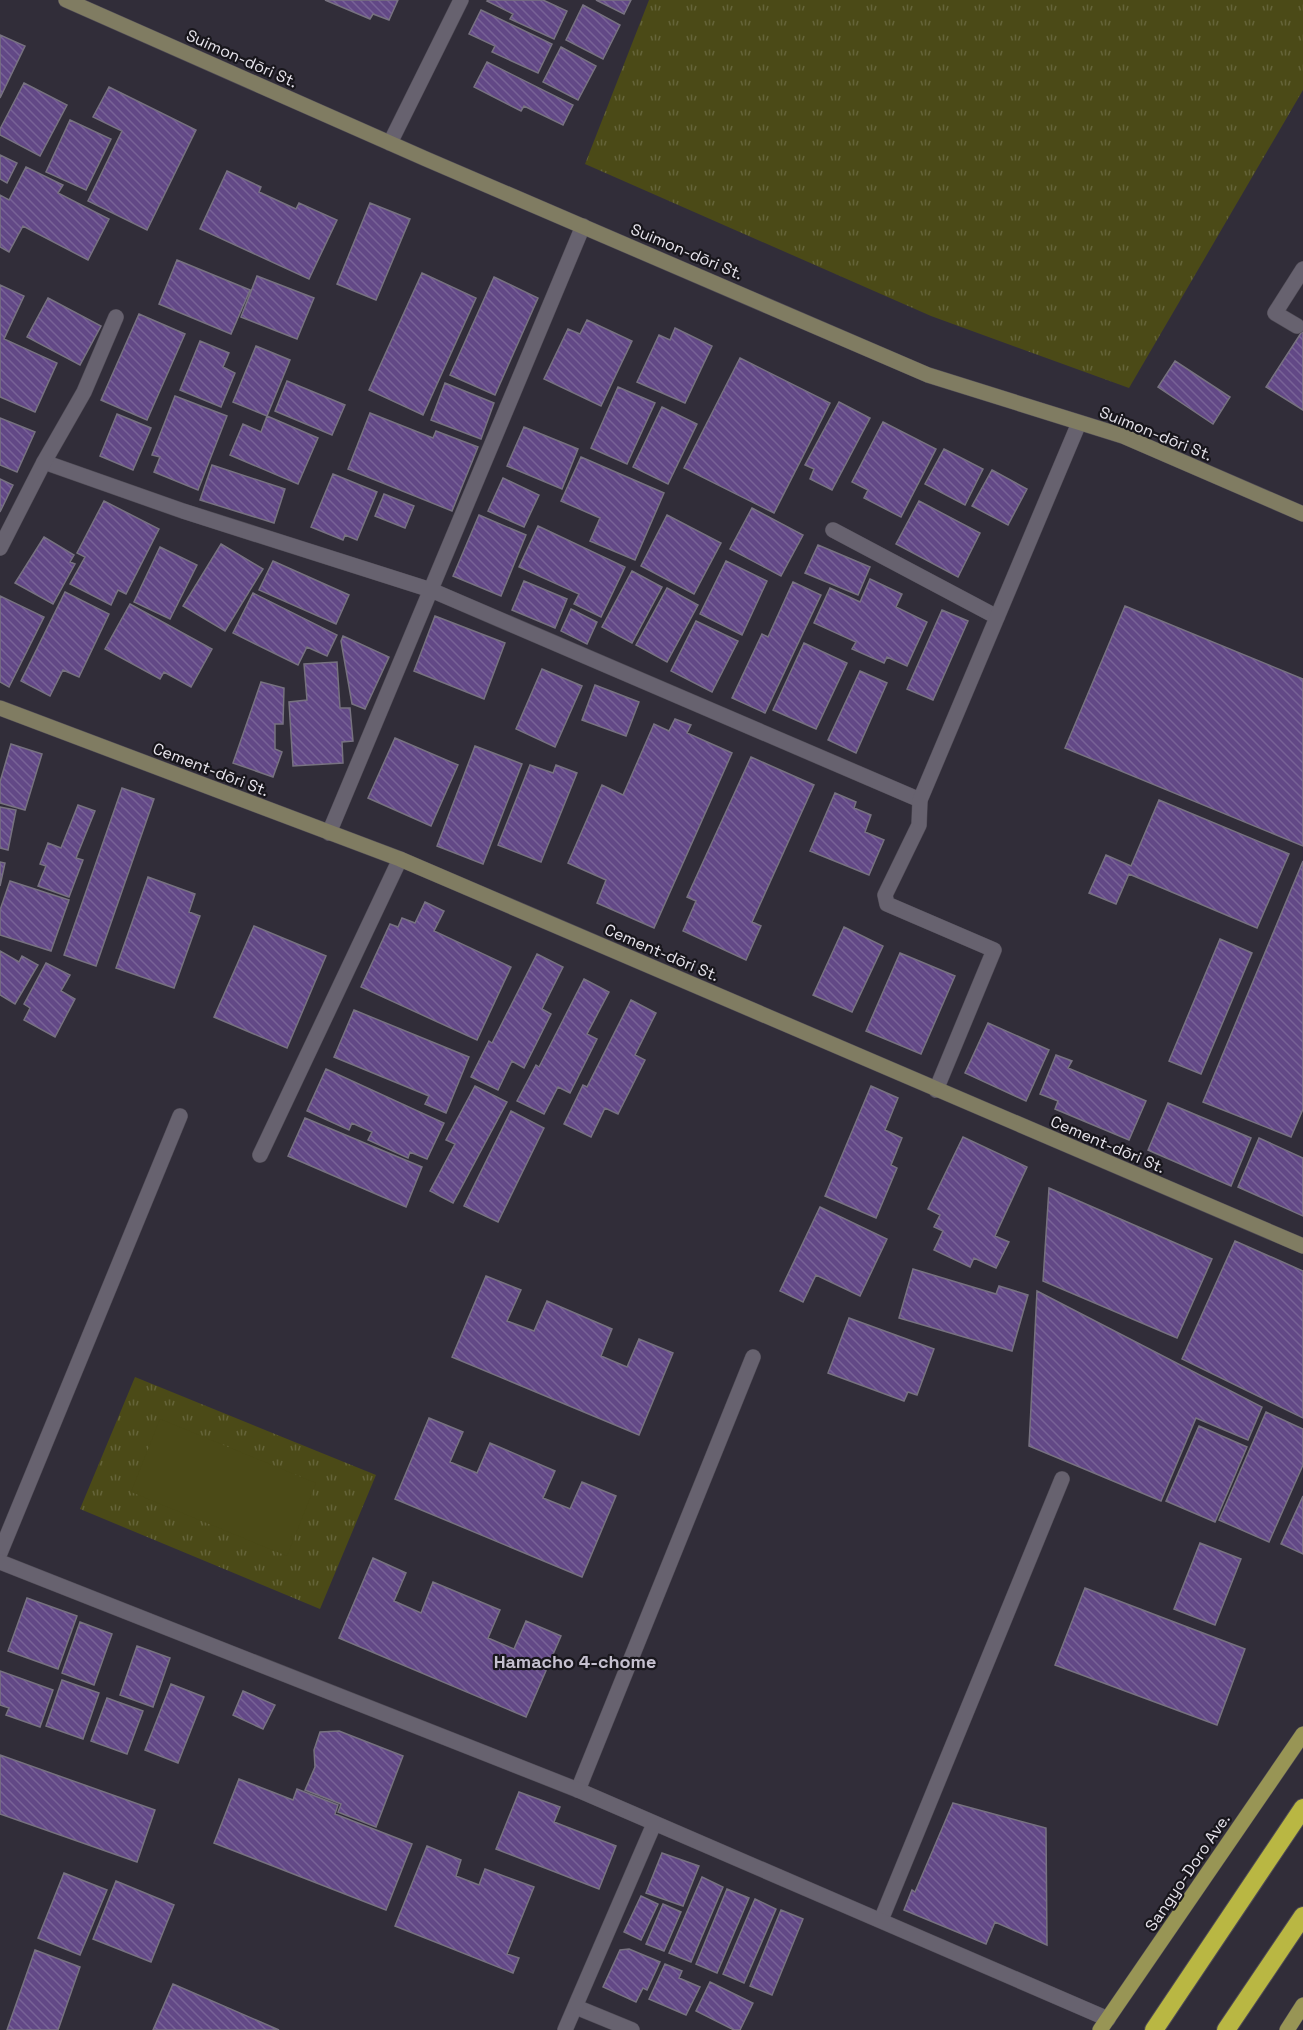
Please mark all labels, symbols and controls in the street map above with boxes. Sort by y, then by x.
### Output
street label: Suimon-dōri St. [183,25,301,92]
street label: Suimon-dōri St. [628,218,746,285]
street label: Suimon-dōri St. [1096,401,1215,466]
street label: Cement-dōri St. [150,738,272,801]
street label: Cement-dōri St. [601,919,722,986]
street label: Cement-dōri St. [1047,1111,1168,1178]
district label: Hamacho 4-chome [494,1650,656,1673]
street label: Sangyo-Doro Ave. [1140,1809,1235,1935]

